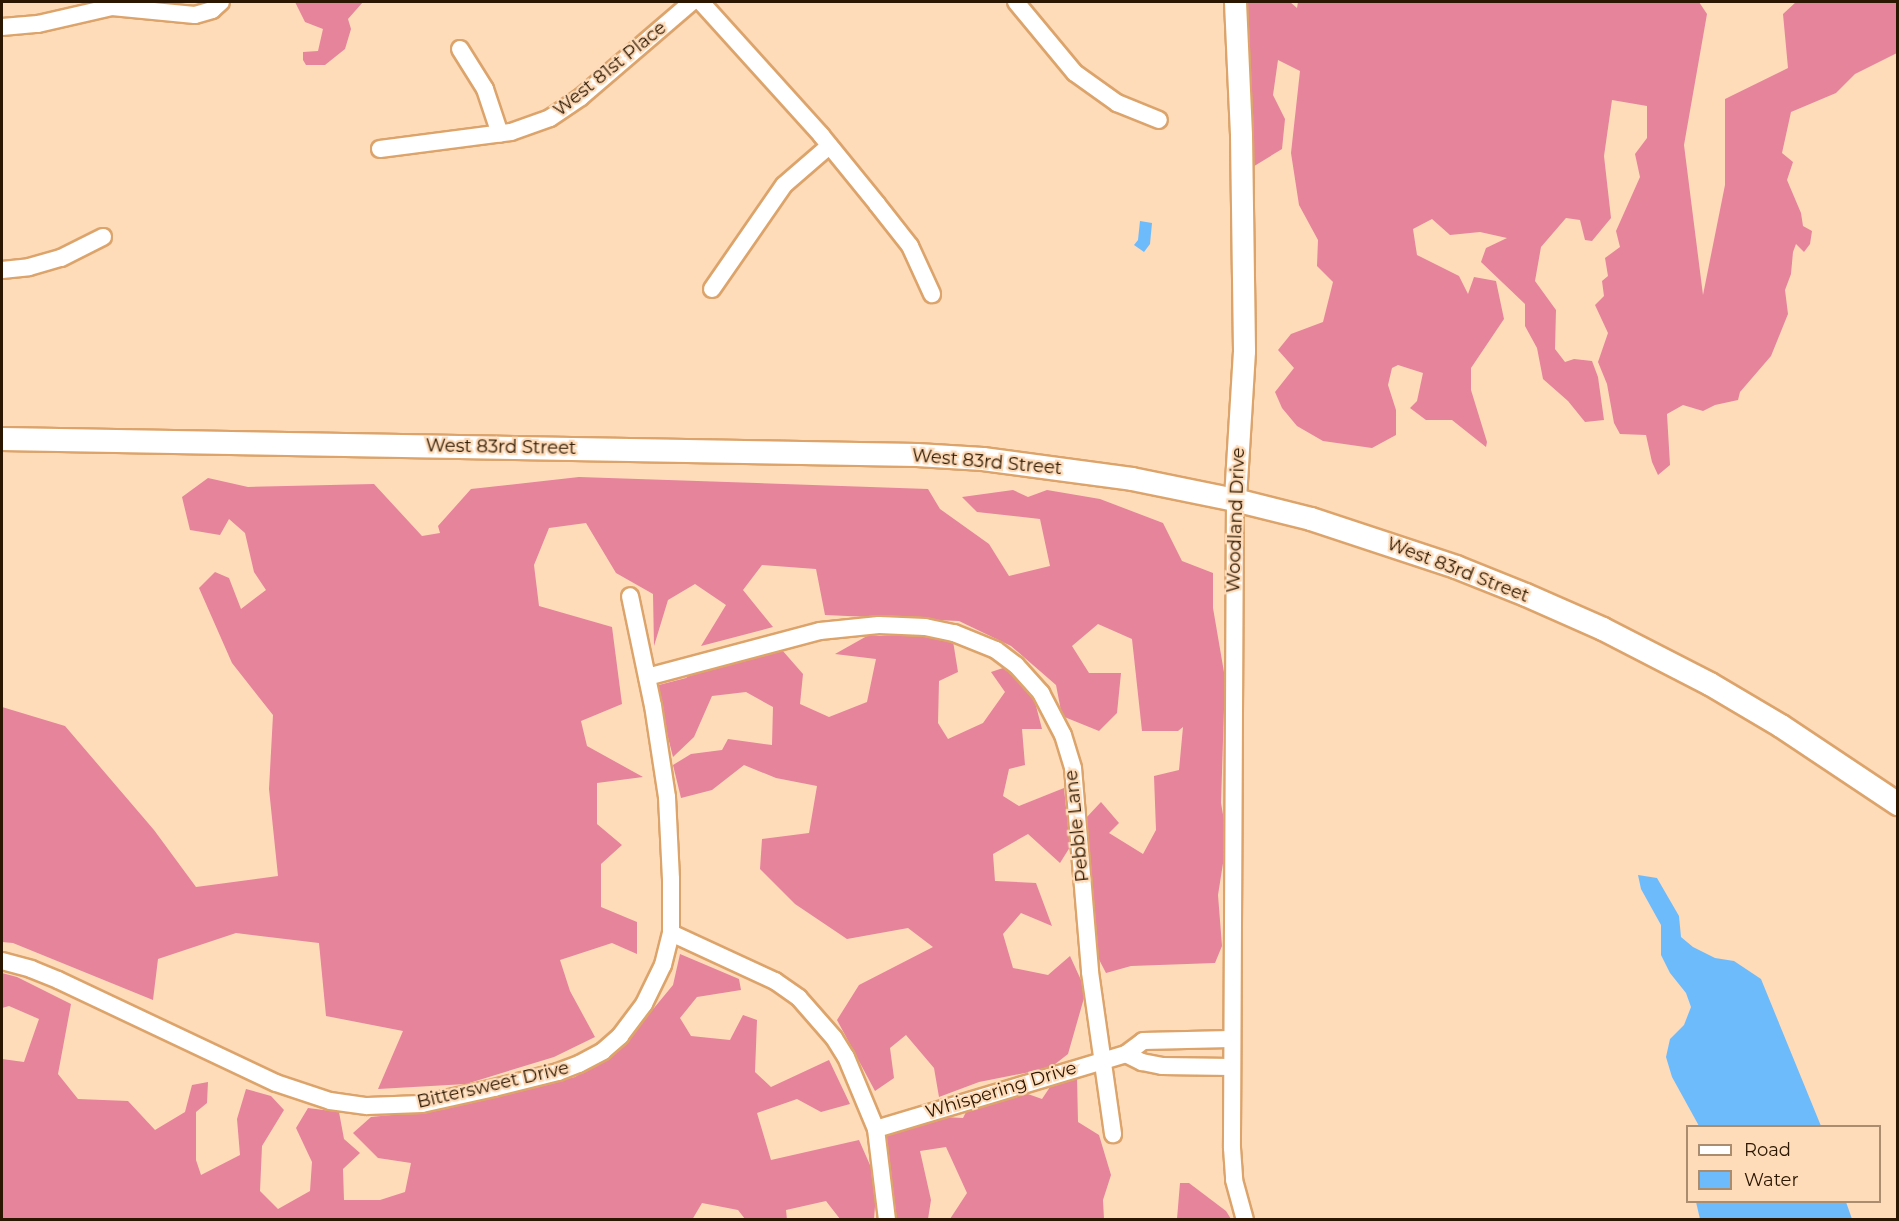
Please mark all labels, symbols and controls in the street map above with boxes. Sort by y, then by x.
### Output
street label: West 81st Place [549,17,671,121]
street label: West 83rd Street [425,435,577,459]
street label: West 83rd Street [911,445,1063,479]
street label: Woodland Drive [1223,447,1249,593]
street label: West 83rd Street [1384,533,1532,607]
street label: Pebble Lane [1060,769,1094,883]
street label: Bittersweet Drive [415,1057,571,1113]
street label: Whispering Drive [923,1057,1079,1123]
legend [1686,1125,1881,1203]
text: Road [1744,1139,1791,1161]
text: Water [1744,1169,1799,1191]

